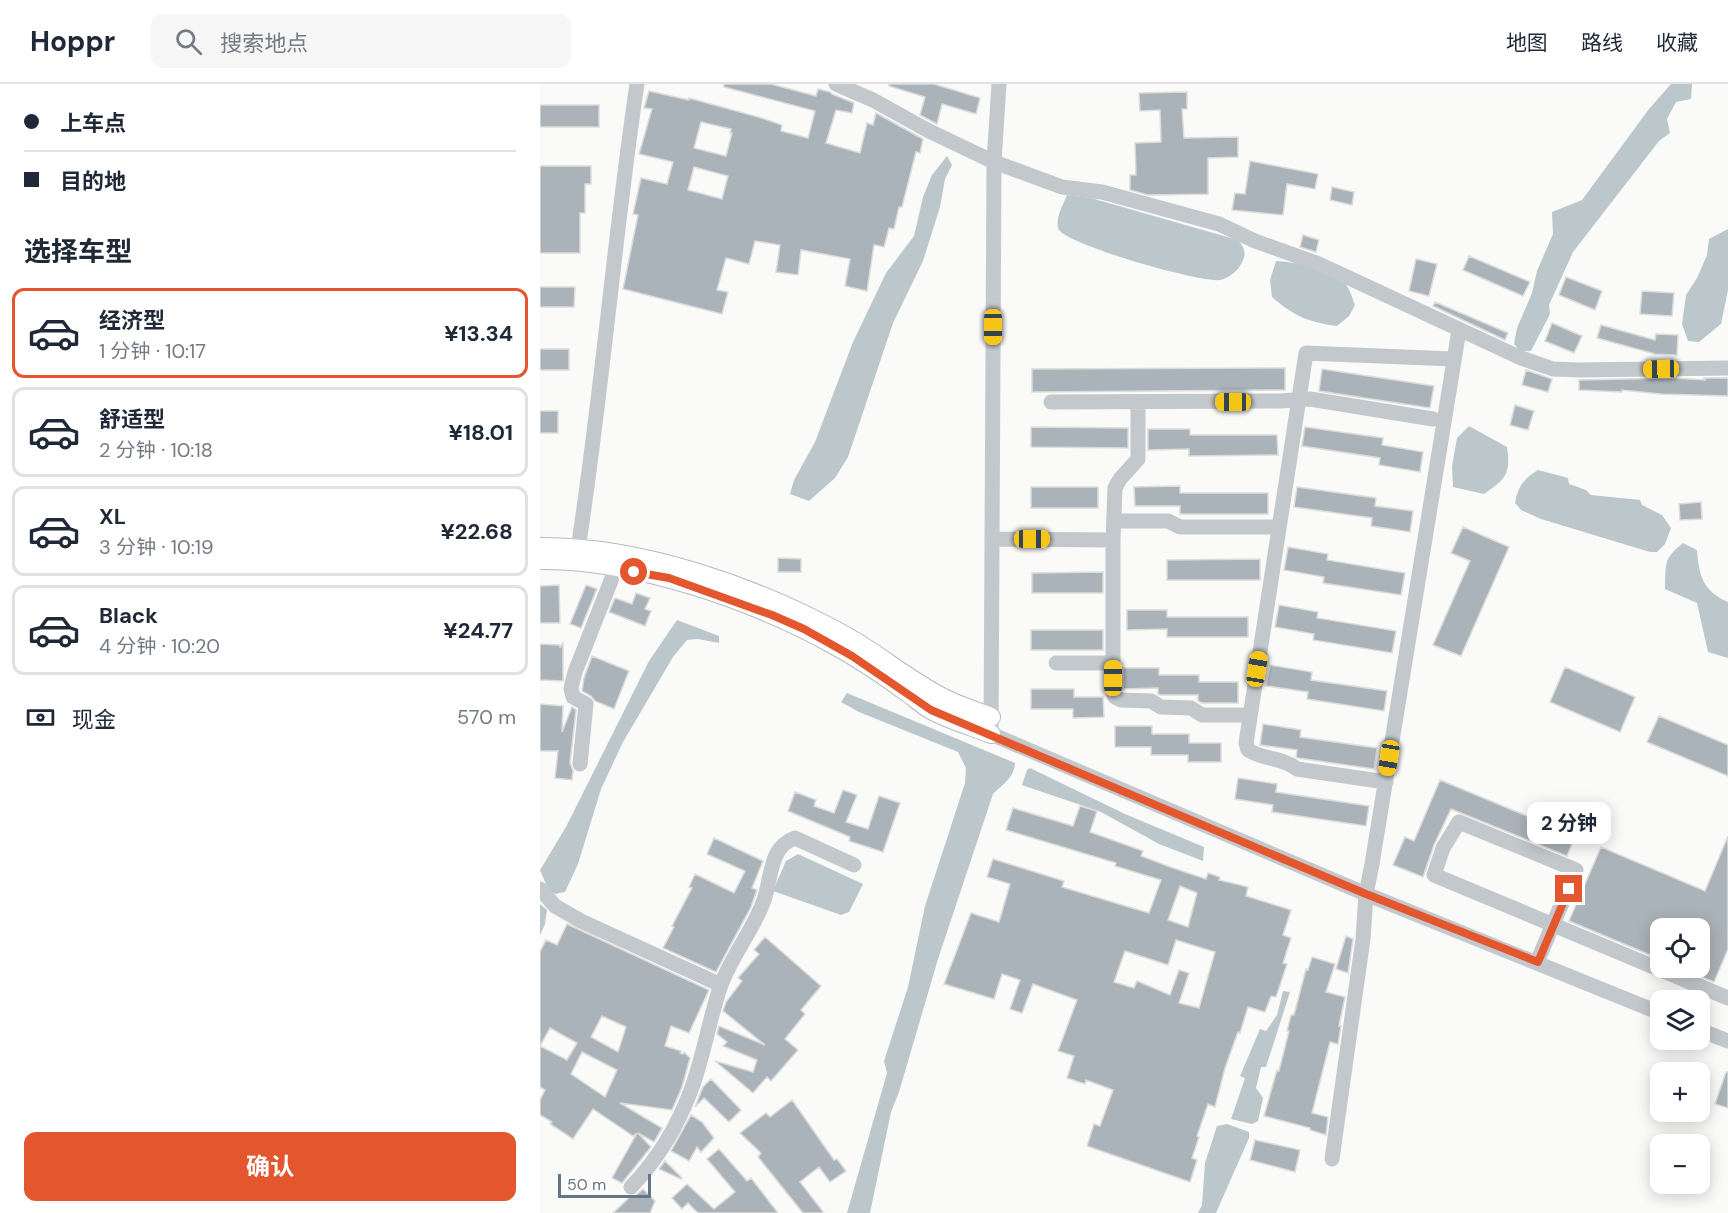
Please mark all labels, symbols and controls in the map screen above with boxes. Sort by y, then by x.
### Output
search box [151,14,571,68]
text: Hoppr [30,23,115,60]
icon: search [172,25,205,58]
text: 搜索地点 [220,29,308,58]
text: 地图 [1506,29,1548,57]
text: 路线 [1581,29,1623,57]
text: 收藏 [1656,29,1698,57]
text: 上车点 [60,109,126,138]
text: 目的地 [60,167,126,196]
text: 选择车型 [24,234,132,269]
icon: car [27,306,81,360]
text: 经济型 [99,306,165,335]
car [984,309,1002,345]
text: ¥13.34 [444,319,513,348]
text: 1 分钟 · 10:17 [99,338,206,364]
car [1643,360,1679,378]
car [1215,393,1251,411]
icon: car [27,405,81,459]
text: 舒适型 [99,405,165,434]
text: ¥18.01 [449,418,513,447]
text: 2 分钟 · 10:18 [99,437,213,463]
text: XL [99,502,126,531]
icon: car [27,504,81,558]
text: ¥22.68 [441,517,513,546]
car [1014,530,1050,548]
text: 3 分钟 · 10:19 [99,534,214,560]
route start [620,558,647,585]
text: Black [99,601,158,630]
icon: car [27,603,81,657]
text: ¥24.77 [443,616,513,645]
text: 4 分钟 · 10:20 [99,633,220,659]
car [1245,650,1269,688]
car [1104,660,1122,696]
icon: cash [24,701,57,734]
text: 570 m [457,704,516,730]
text: 现金 [72,705,116,734]
car [1377,739,1401,777]
callout: 2 分钟 [1527,802,1611,844]
text: 2 分钟 [1541,810,1597,836]
route end [1555,875,1582,902]
map controls [1650,918,1710,1194]
button: locate [1650,918,1710,978]
button: layers [1650,990,1710,1050]
button: + [1650,1062,1710,1122]
button: 确认 [24,1132,516,1201]
button: − [1650,1134,1710,1194]
scale bar [558,1171,651,1198]
text: 50 m [567,1174,606,1195]

